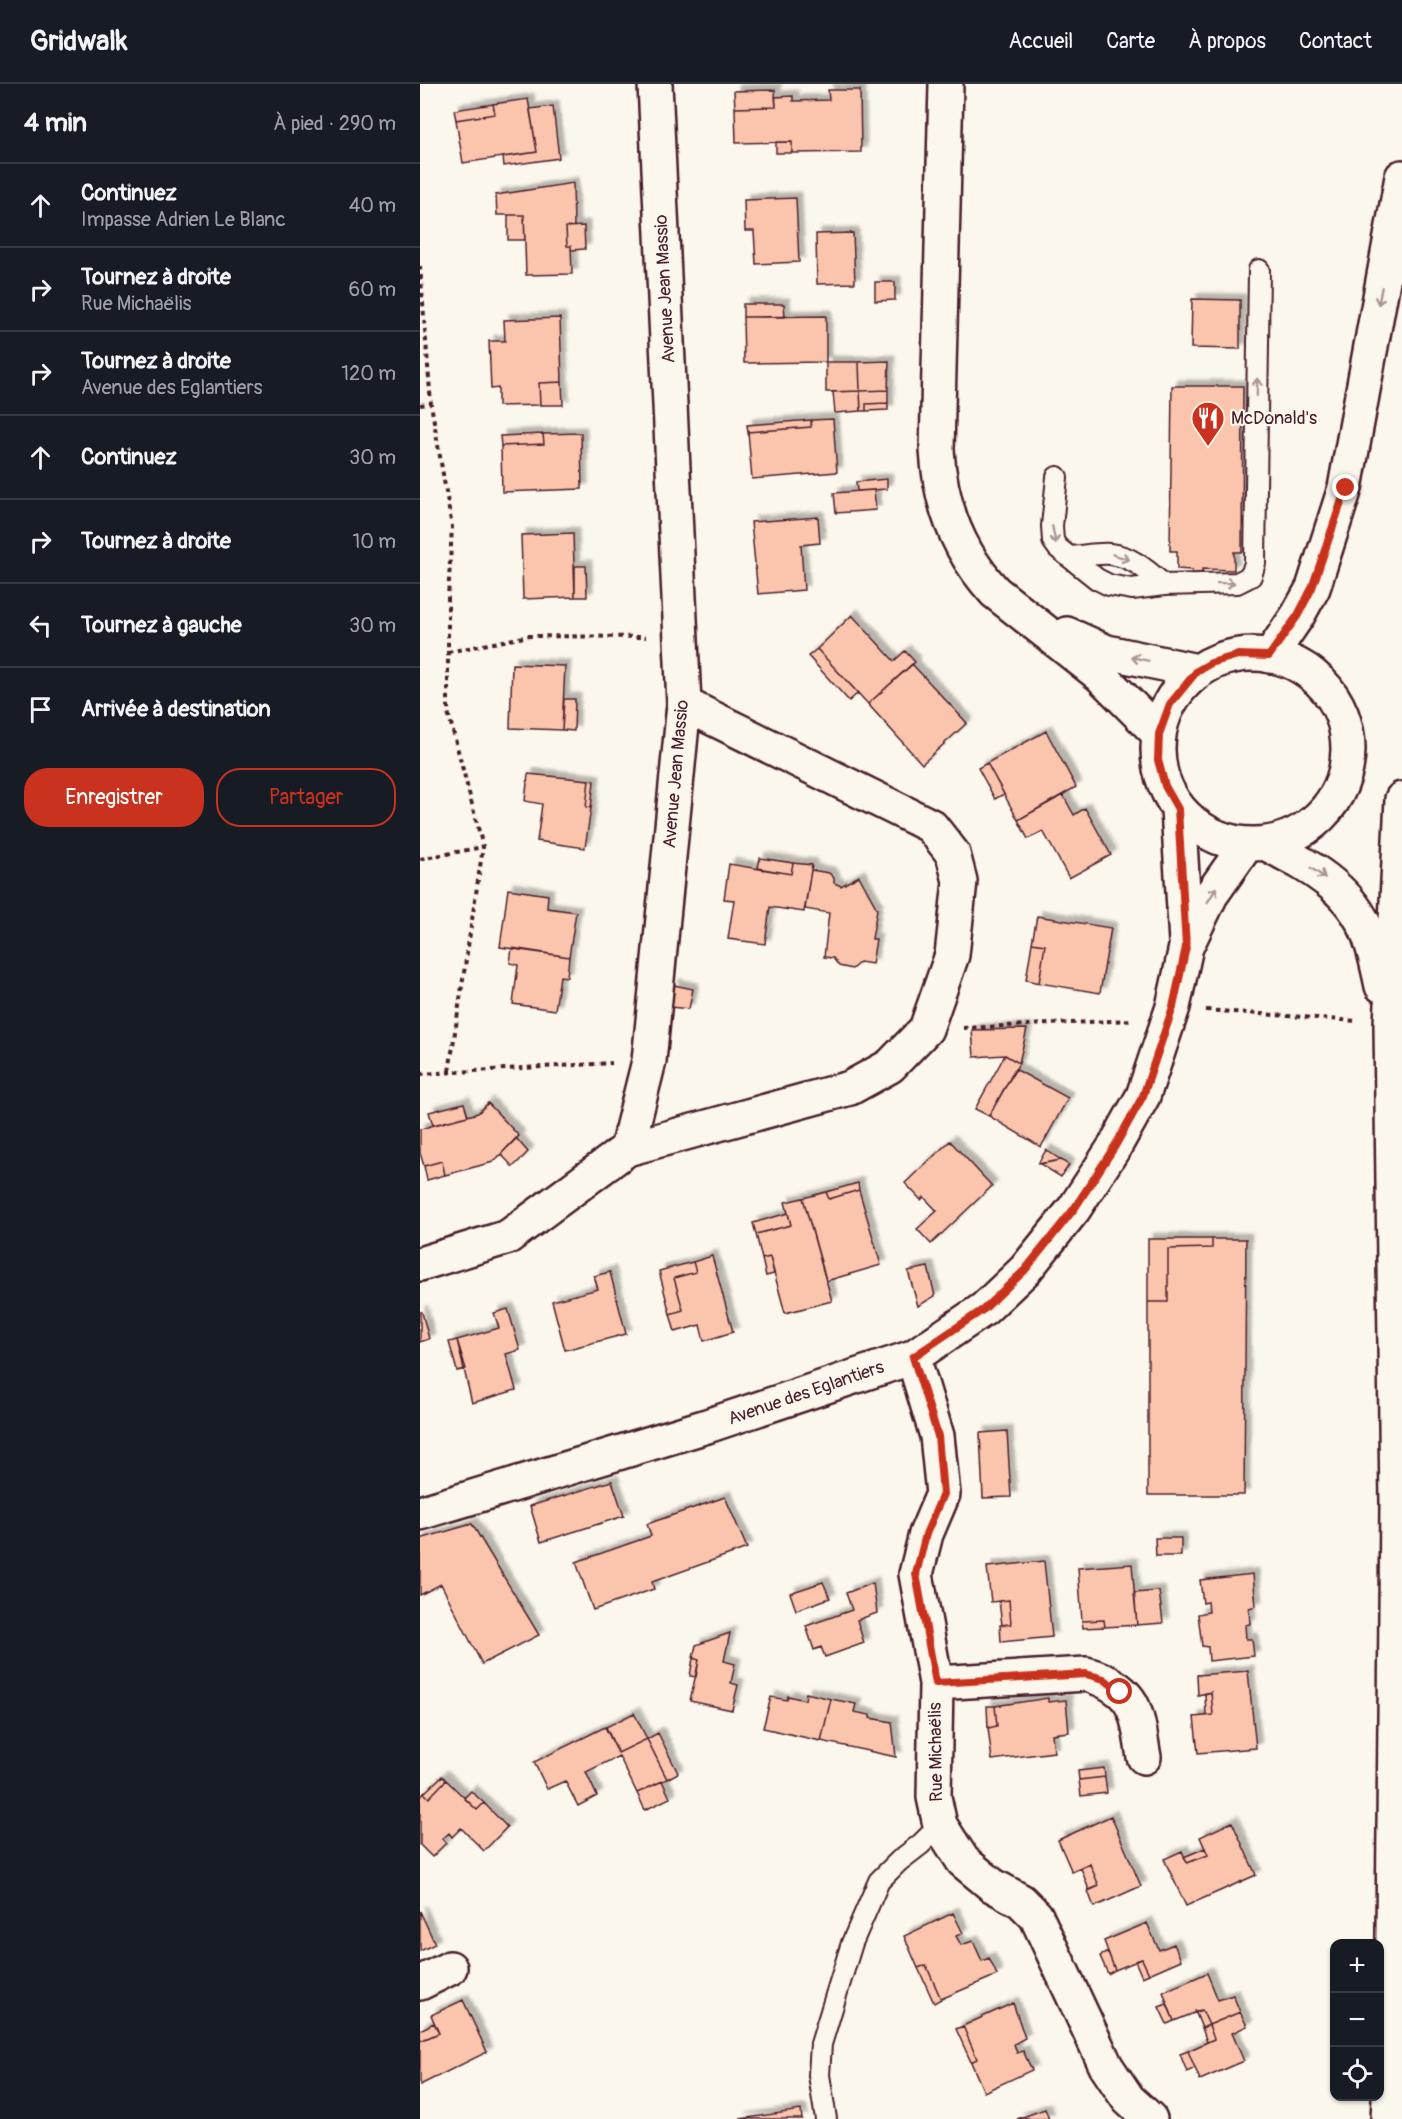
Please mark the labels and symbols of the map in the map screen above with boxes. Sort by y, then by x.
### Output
street label: Avenue Jean Massio [650,214,680,364]
one-way arrow [1374,286,1385,306]
one-way arrow [1251,378,1263,398]
restaurant icon: McDonald's [1190,400,1226,447]
place label: McDonald's [1231,407,1317,430]
route end [1332,474,1358,500]
one-way arrow [1049,525,1060,544]
one-way arrow [1111,552,1130,563]
one-way arrow [1215,577,1235,589]
one-way arrow [1130,652,1149,664]
street label: Avenue Jean Massio [658,698,694,849]
one-way arrow [1309,866,1325,879]
one-way arrow [1207,887,1219,904]
street label: Avenue des Eglantiers [725,1356,887,1430]
route start [1106,1678,1132,1704]
street label: Rue Michaëlis [924,1702,948,1802]

